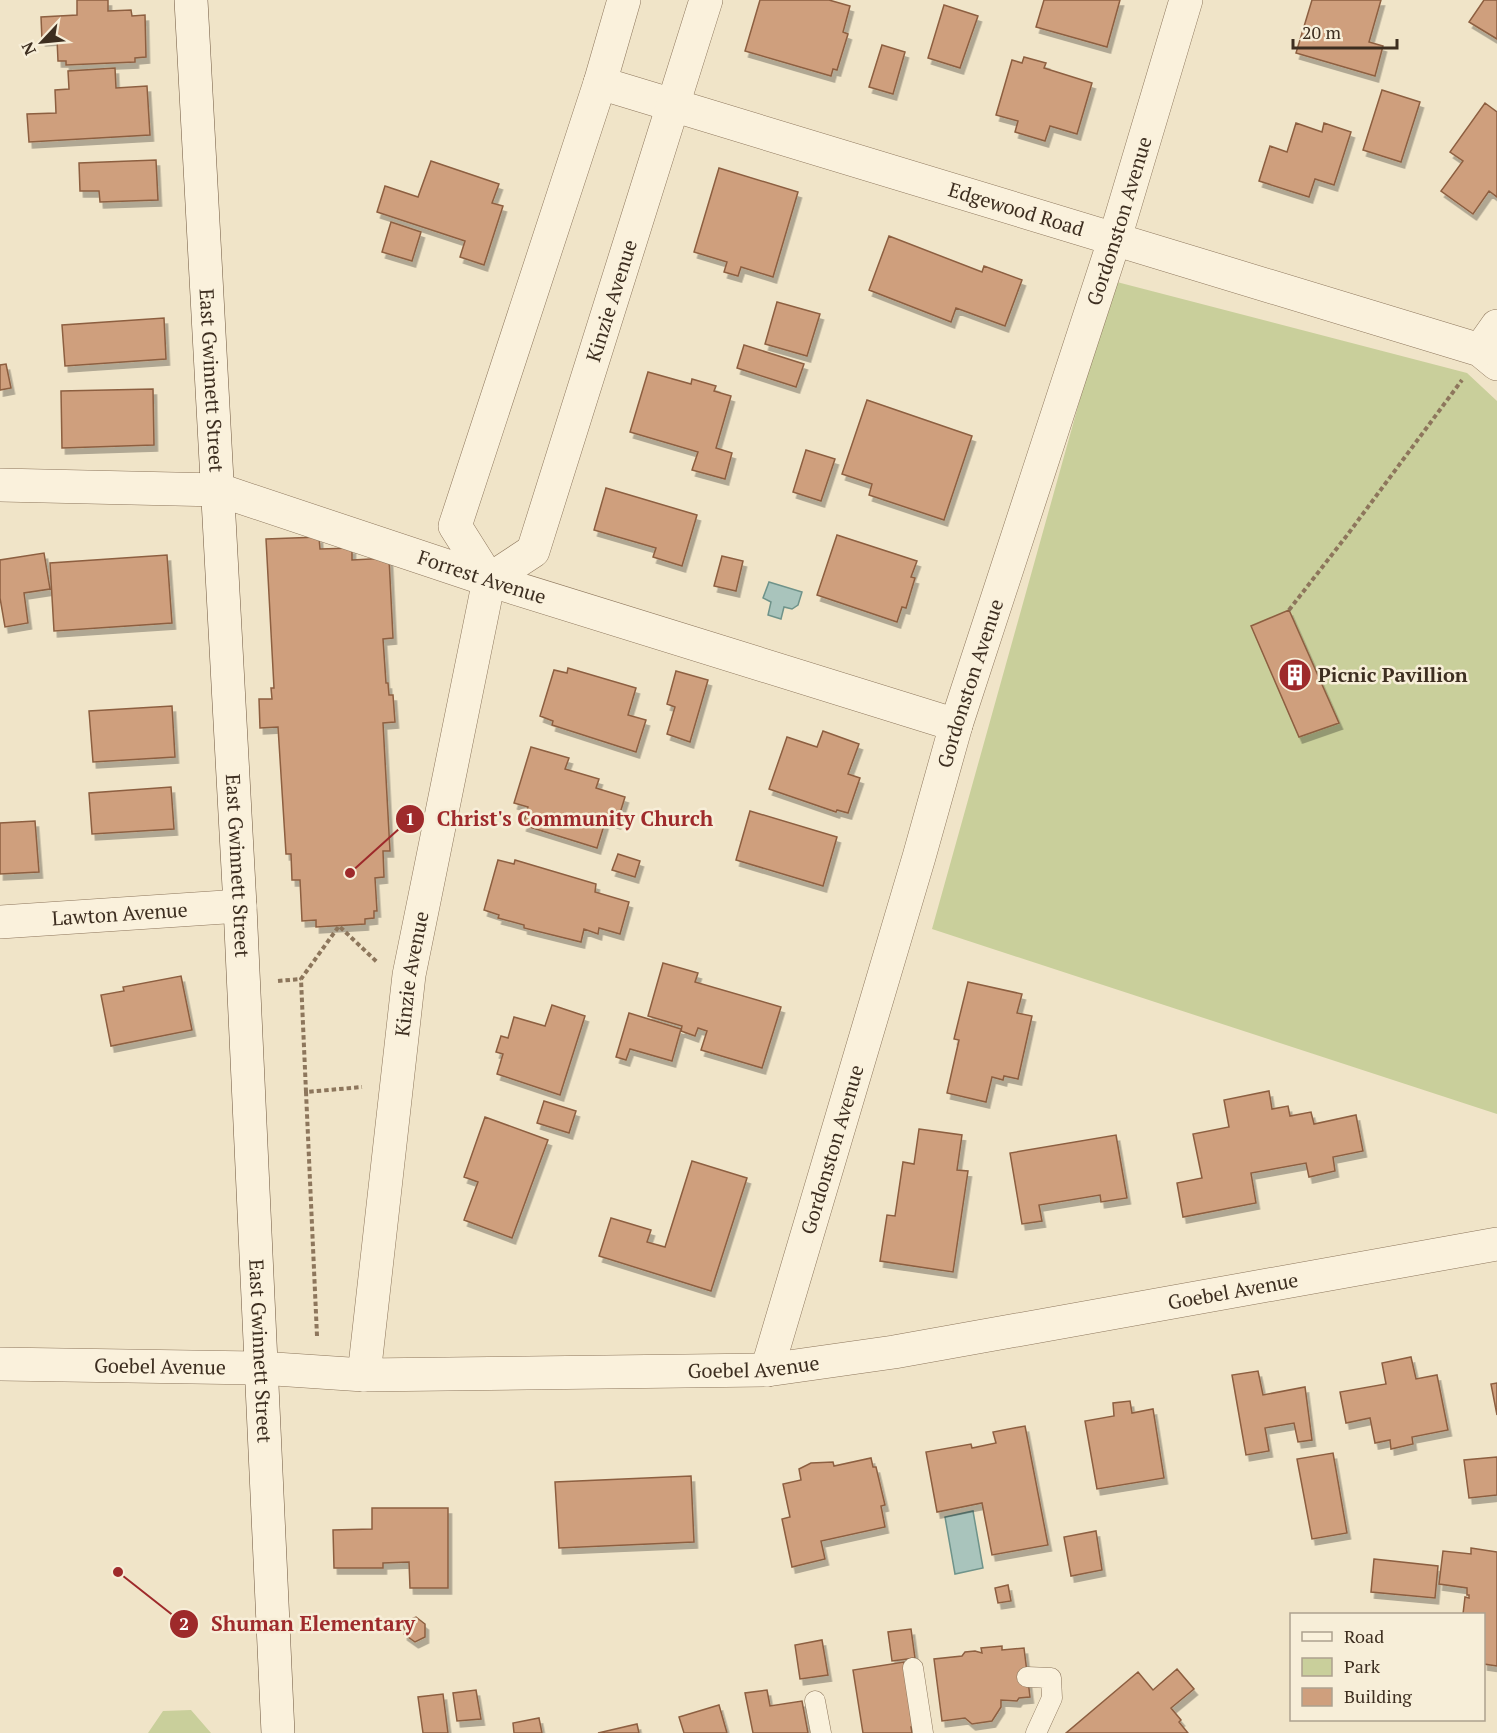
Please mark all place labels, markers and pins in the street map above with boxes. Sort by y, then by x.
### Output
building icon: Picnic Pavillion [1277,657,1313,693]
place label: Picnic Pavillion [1318,661,1468,688]
callout: Christ's Community Church [395,800,726,839]
callout: Shuman Elementary [169,1605,427,1644]

